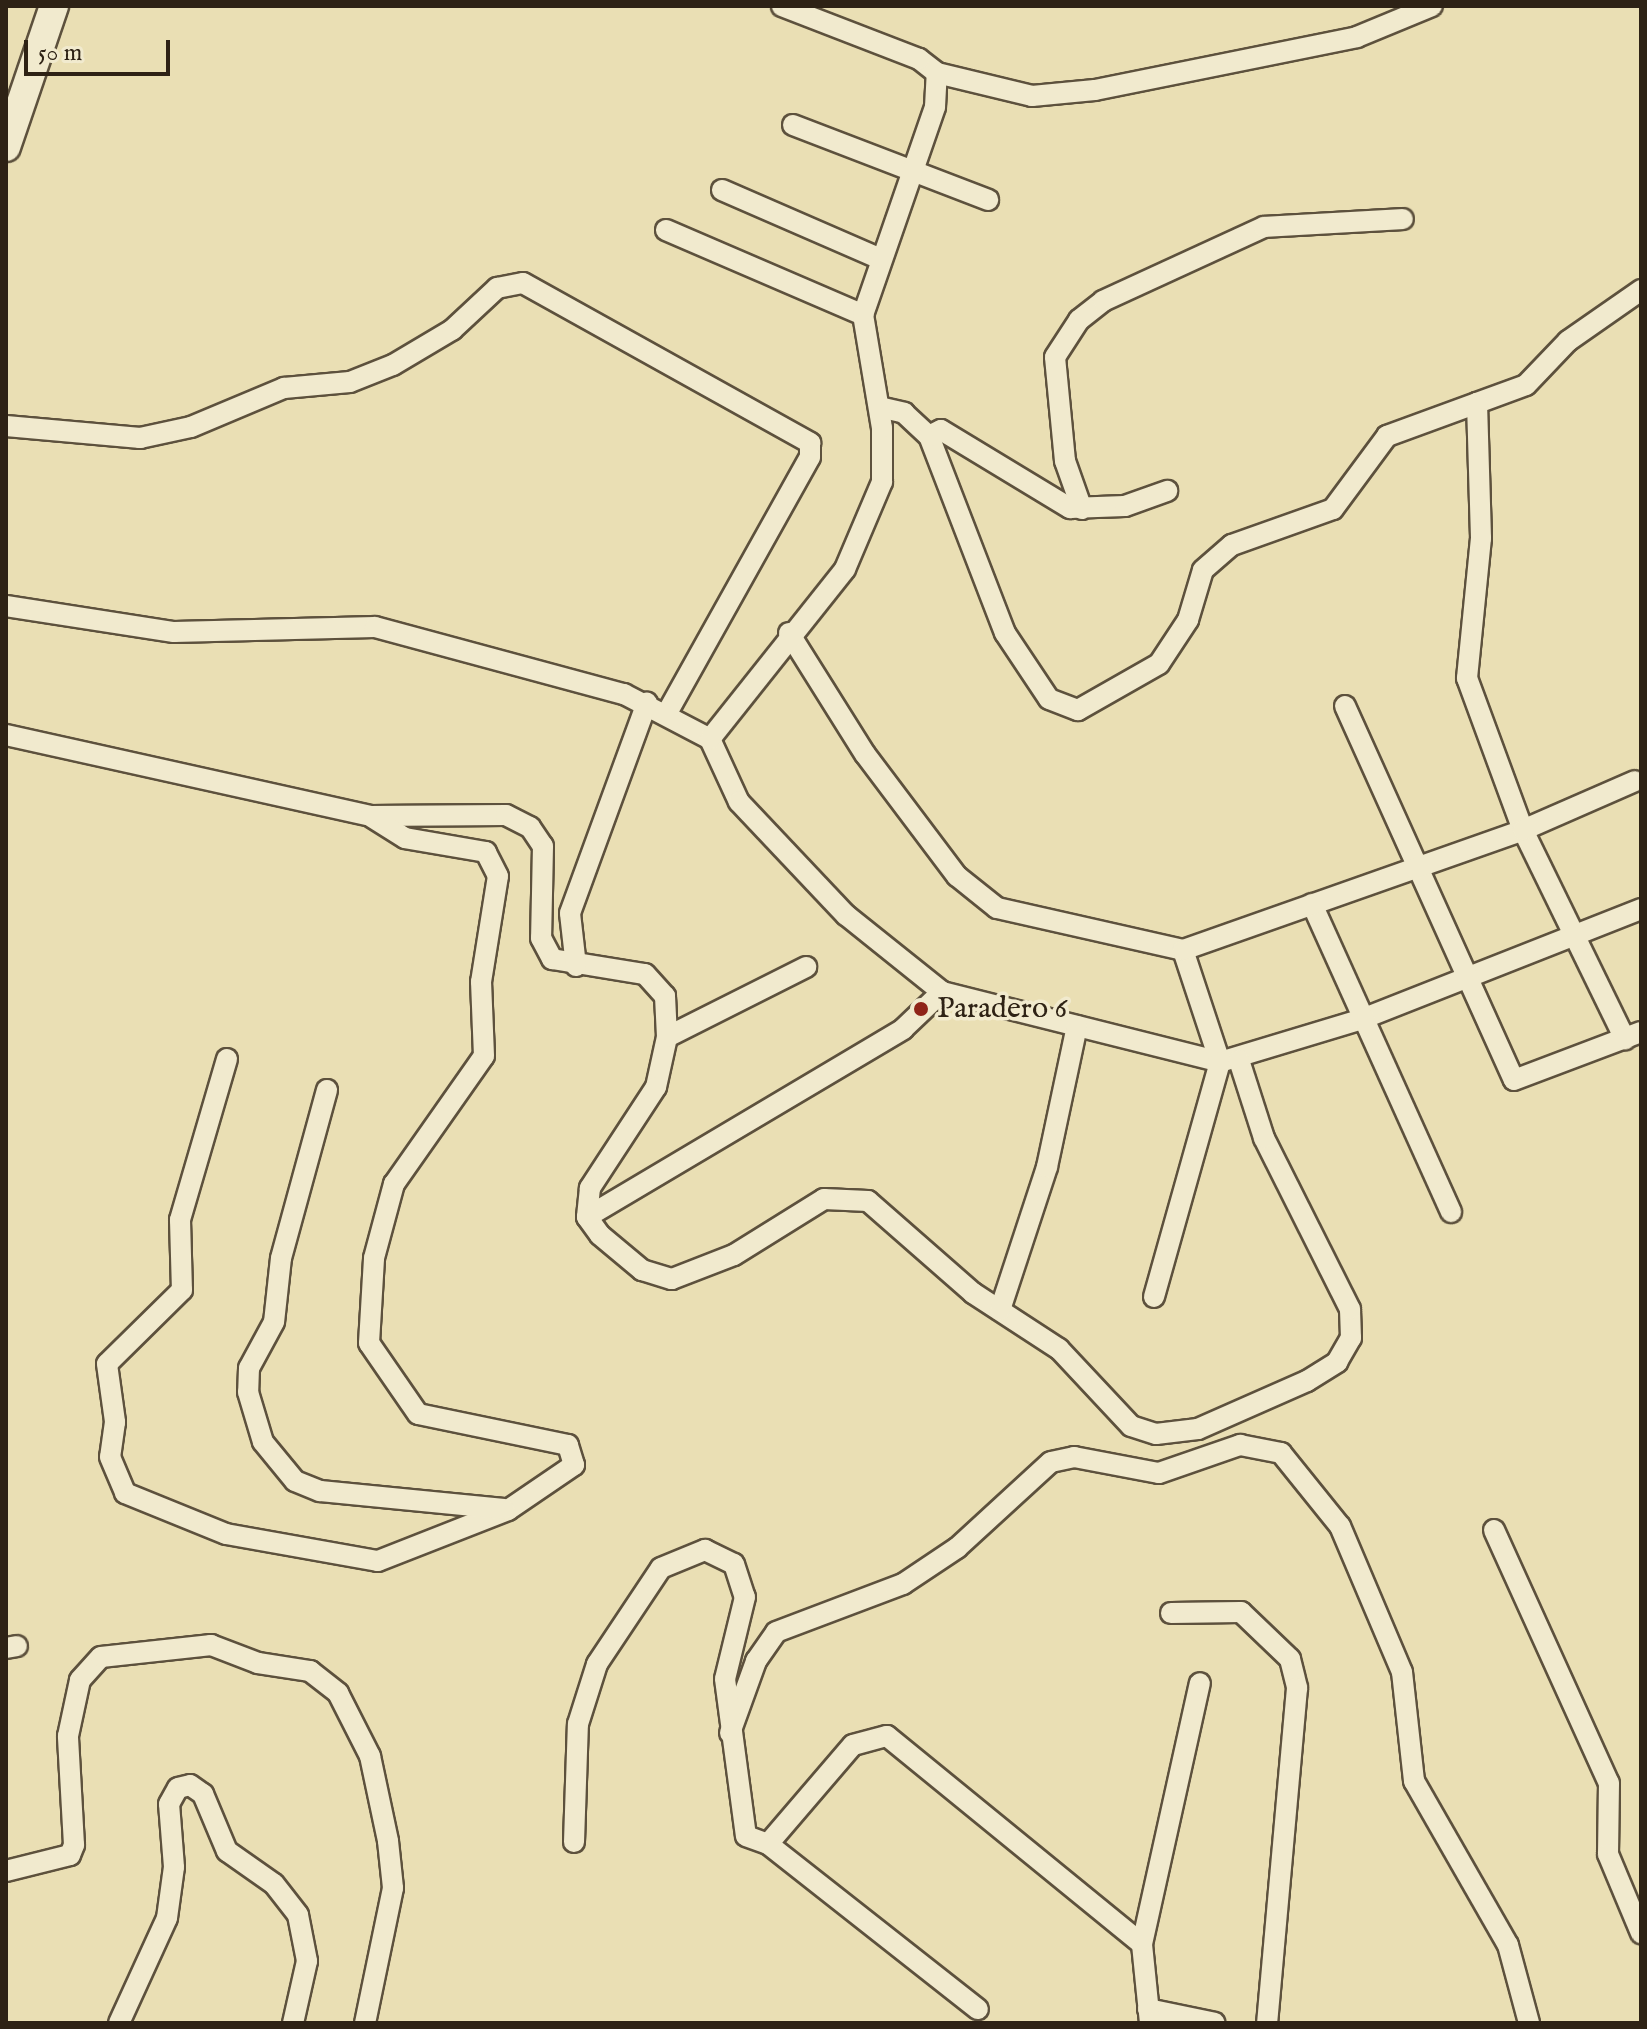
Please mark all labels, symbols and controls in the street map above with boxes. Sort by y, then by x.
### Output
scale bar [28,24,174,74]
text: 50 m [38,38,82,69]
place label: Paradero 6 [937,991,1067,1027]
marker: Paradero 6 [912,1000,930,1018]

